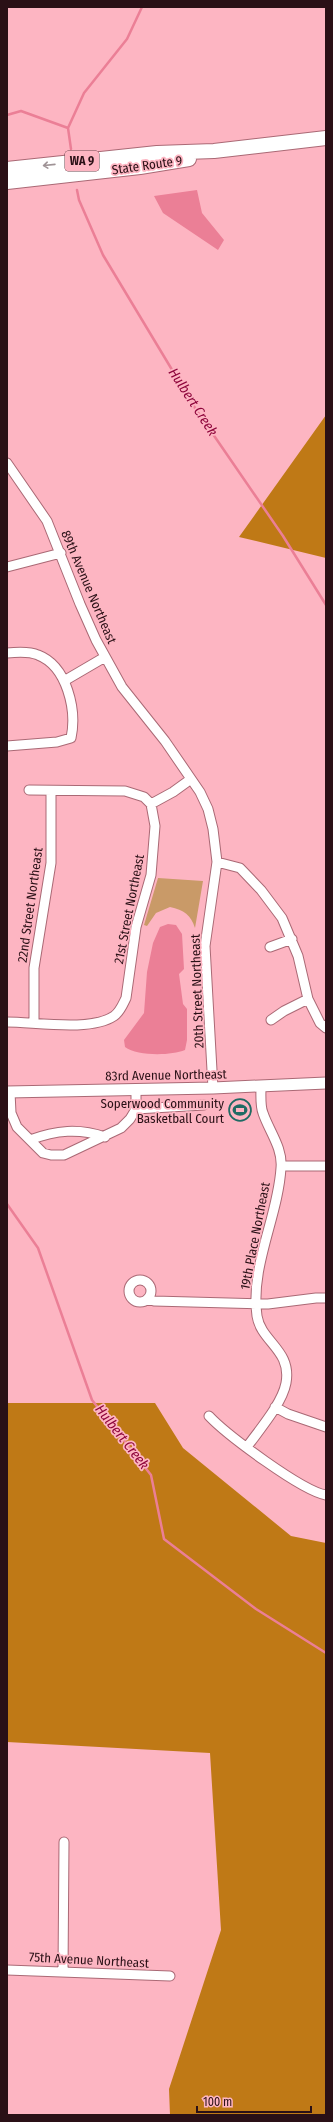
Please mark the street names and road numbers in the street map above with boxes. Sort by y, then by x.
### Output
road number: WA 9 [65,151,99,171]
street label: State Route 9 [111,153,183,177]
street label: 89th Avenue Northeast [58,528,120,647]
street label: 22nd Street Northeast [14,846,46,964]
street label: 21st Street Northeast [111,852,147,965]
street label: 20th Street Northeast [187,933,206,1048]
street label: 83rd Avenue Northeast [105,1066,228,1084]
street label: 19th Place Northeast [237,1180,273,1291]
street label: 75th Avenue Northeast [29,1949,150,1971]

